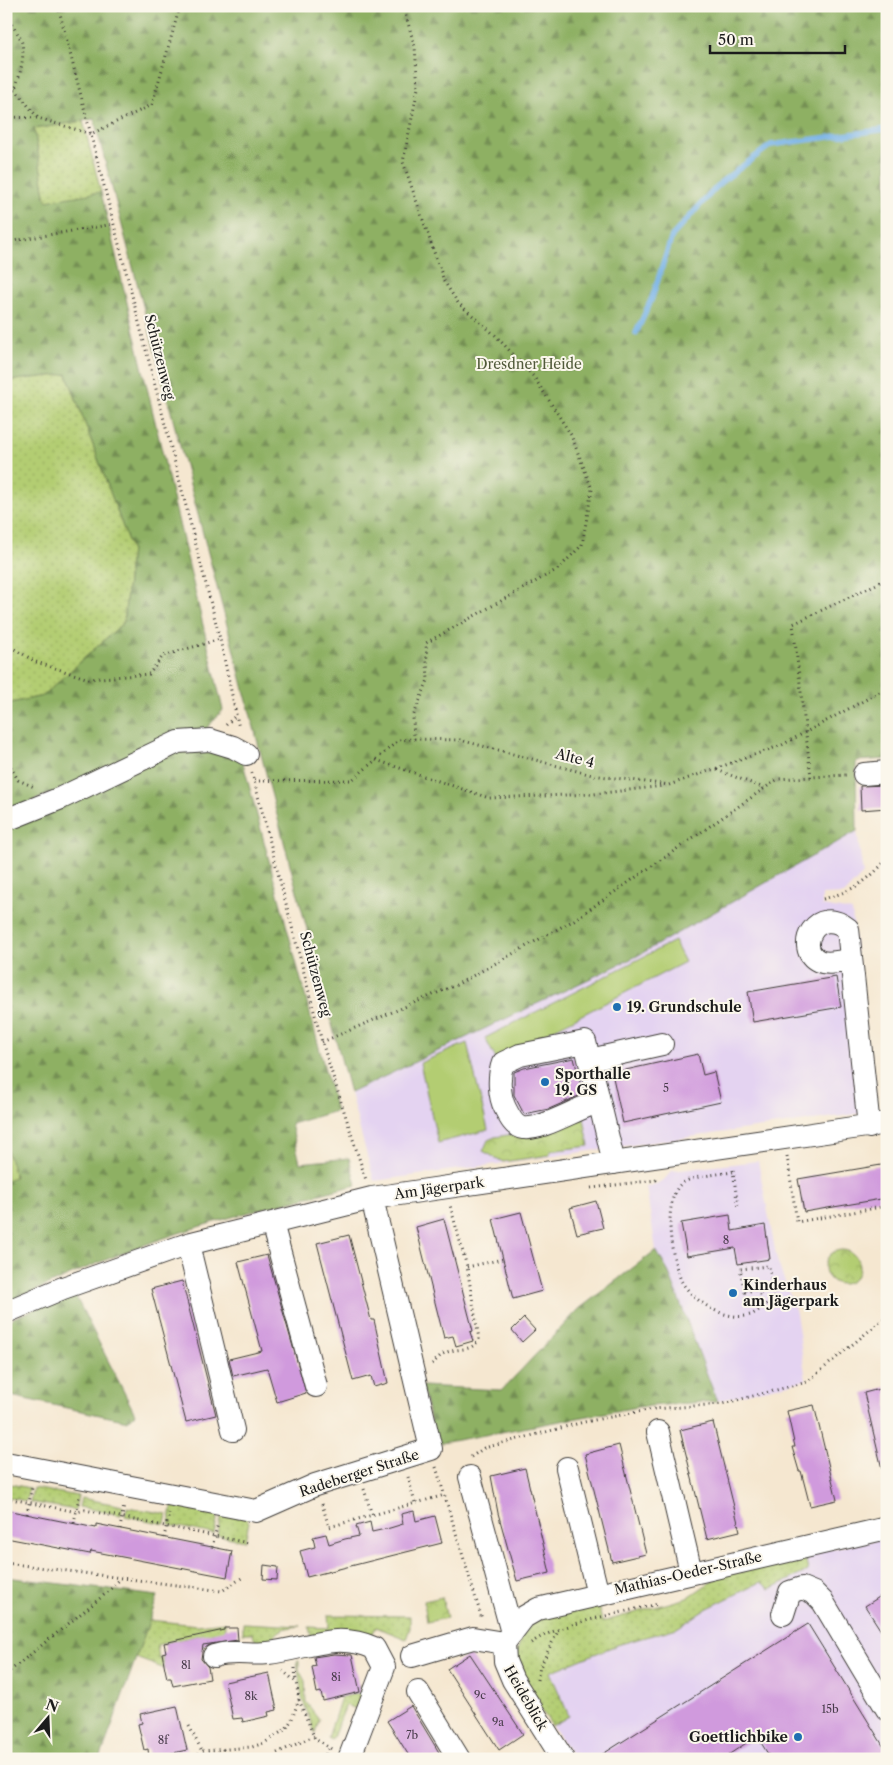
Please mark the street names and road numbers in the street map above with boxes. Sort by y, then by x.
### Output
street label: Schützenweg [141,312,179,402]
street label: Alte 4 [553,744,596,771]
street label: Schützenweg [296,929,336,1019]
street label: Am Jägerpark [392,1173,486,1203]
street label: Radeberger Straße [297,1445,421,1501]
street label: Mathias-Oeder-Straße [612,1547,764,1599]
street label: Heideblick [500,1662,552,1735]

